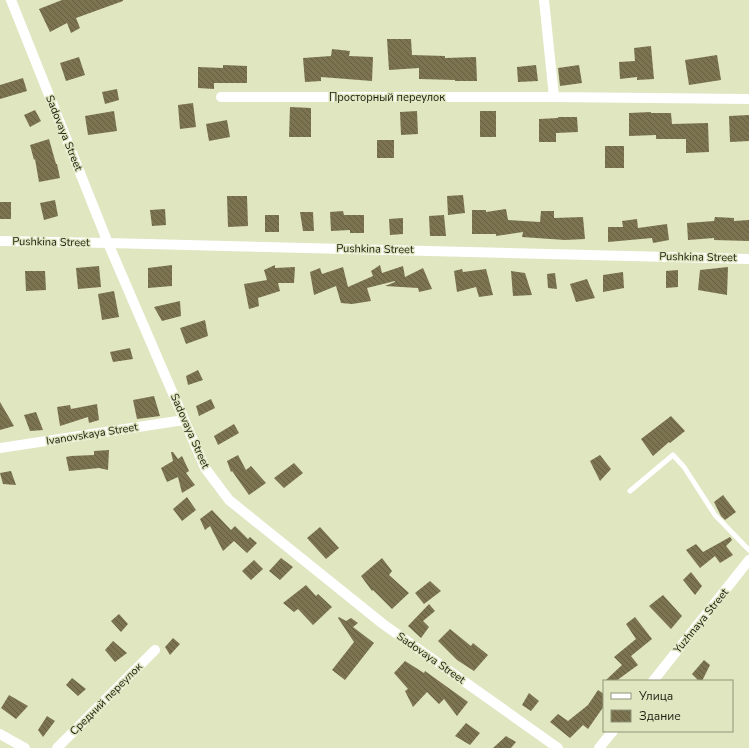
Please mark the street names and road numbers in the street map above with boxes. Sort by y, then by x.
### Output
street label: Просторный переулок [329,90,445,105]
street label: Sadovaya Street [42,93,86,173]
street label: Pushkina Street [12,234,90,250]
street label: Pushkina Street [336,241,414,257]
street label: Pushkina Street [659,249,737,265]
street label: Sadovaya Street [167,391,213,471]
street label: Ivanovskaya Street [45,419,139,449]
street label: Yuzhnaya Street [670,585,732,657]
street label: Sadovaya Street [394,629,468,687]
street label: Средний переулок [66,659,146,739]

